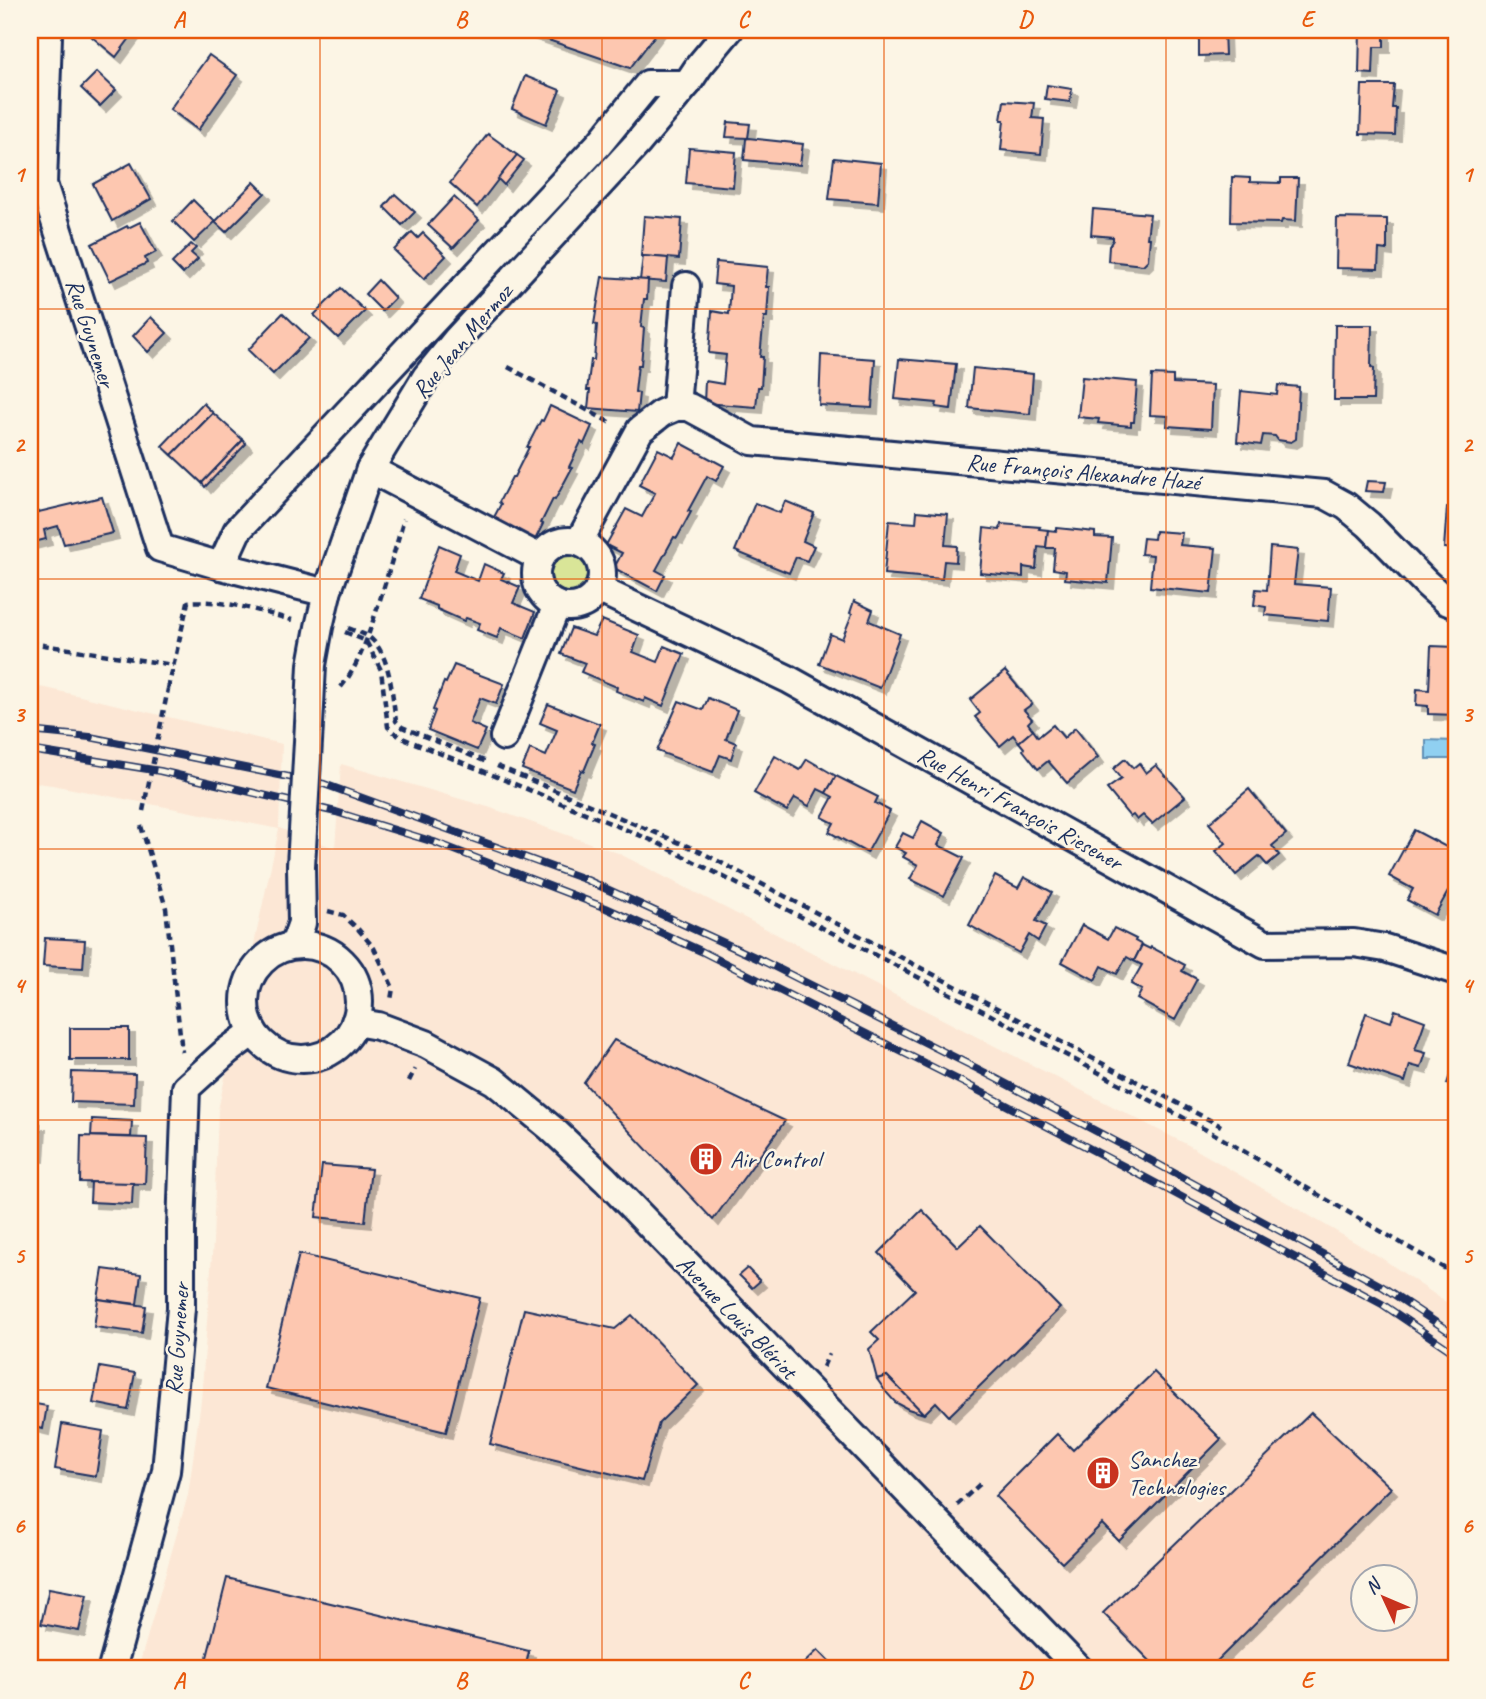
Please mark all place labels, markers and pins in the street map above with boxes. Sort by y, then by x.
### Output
building icon: Air Control [687,1140,725,1178]
place label: Air Control [730,1144,825,1174]
place label: Sanchez Technologies [1128,1444,1227,1502]
building icon: Sanchez Technologies [1084,1454,1122,1492]

